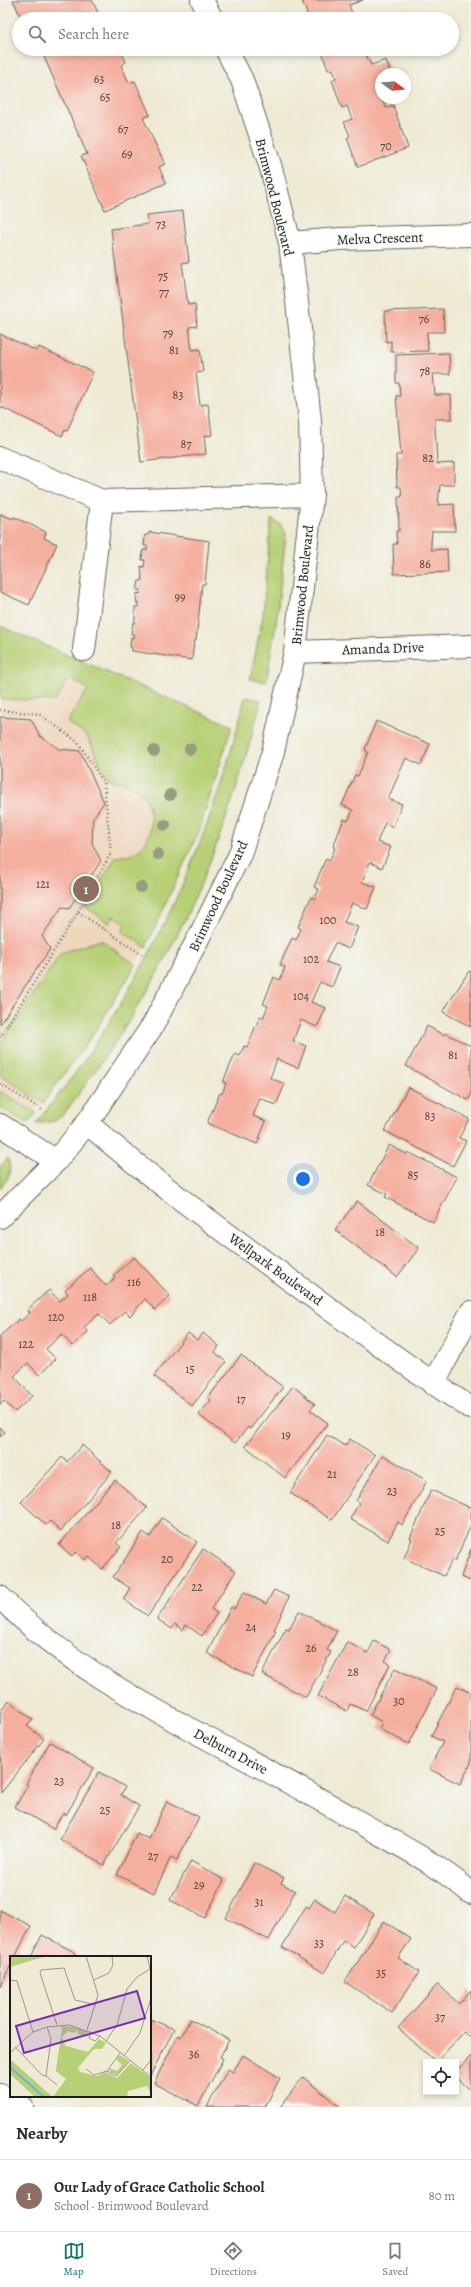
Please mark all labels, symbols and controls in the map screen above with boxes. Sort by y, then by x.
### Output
search box [12,12,459,56]
icon: search [26,23,48,45]
text: Search here [58,24,129,44]
north arrow [375,68,411,104]
house number: 63 [94,71,104,87]
house number: 65 [100,89,110,105]
house number: 67 [118,121,129,137]
street label: Brimwood Boulevard [251,136,298,258]
house number: 70 [380,138,392,154]
house number: 69 [121,146,133,162]
house number: 73 [156,216,166,232]
street label: Melva Crescent [336,227,424,250]
house number: 75 [158,268,168,284]
house number: 77 [159,284,170,300]
house number: 76 [419,311,430,327]
house number: 79 [163,325,173,341]
house number: 81 [169,342,179,358]
house number: 78 [420,363,431,379]
house number: 83 [173,387,183,403]
house number: 87 [181,436,192,452]
house number: 82 [422,450,434,466]
street label: Brimwood Boulevard [287,524,318,646]
house number: 86 [419,556,431,572]
house number: 99 [175,589,185,605]
street label: Amanda Drive [341,638,424,659]
street label: Brimwood Boulevard [184,837,253,955]
pin: 1 [73,874,99,904]
house number: 121 [36,876,50,892]
house number: 100 [320,912,336,928]
house number: 102 [303,951,319,967]
house number: 104 [293,988,310,1004]
house number: 81 [448,1047,458,1063]
house number: 83 [425,1108,435,1124]
house number: 85 [408,1167,418,1183]
your location [293,1169,313,1189]
house number: 18 [375,1224,385,1240]
street label: Wellpark Boulevard [224,1228,327,1310]
house number: 116 [127,1274,141,1290]
house number: 118 [83,1289,97,1305]
house number: 120 [48,1309,64,1325]
house number: 122 [18,1336,34,1352]
house number: 15 [185,1361,195,1377]
house number: 17 [236,1391,247,1407]
house number: 19 [281,1427,291,1443]
house number: 21 [327,1466,337,1482]
house number: 23 [387,1483,397,1499]
house number: 18 [111,1517,121,1533]
house number: 25 [435,1523,445,1539]
house number: 20 [161,1551,173,1567]
house number: 22 [191,1579,203,1595]
house number: 24 [245,1619,257,1635]
house number: 26 [305,1640,317,1656]
house number: 28 [347,1664,359,1680]
house number: 30 [393,1693,405,1709]
street label: Delburn Drive [190,1724,271,1779]
house number: 23 [54,1773,64,1789]
house number: 25 [100,1802,110,1818]
house number: 27 [148,1848,159,1864]
house number: 29 [193,1877,205,1893]
house number: 31 [254,1894,264,1910]
house number: 33 [314,1935,324,1951]
inset map [10,1956,151,2097]
house number: 35 [376,1965,386,1981]
house number: 37 [435,2009,446,2025]
house number: 36 [189,2046,200,2062]
map controls [423,2059,459,2095]
button: locate [423,2059,459,2095]
text: Nearby [16,2122,67,2145]
text: Our Lady of Grace Catholic School [54,2177,265,2197]
text: 1 [27,2187,31,2204]
text: 80 m [428,2187,455,2204]
text: School · Brimwood Boulevard [54,2197,209,2214]
tab: Map [63,2240,85,2279]
tab: Directions [210,2240,257,2279]
tab: Saved [382,2240,408,2279]

